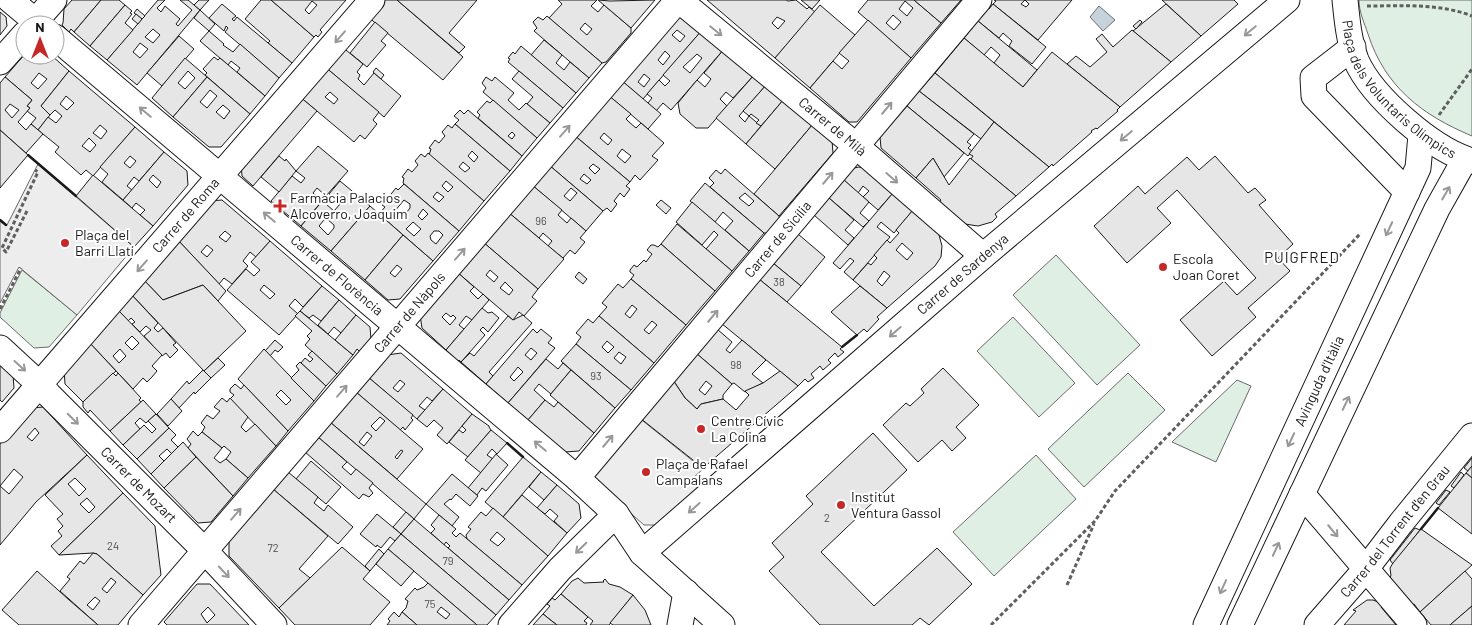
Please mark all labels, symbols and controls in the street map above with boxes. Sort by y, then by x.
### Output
north arrow [15,15,65,65]
text: N [35,18,45,35]
street label: Plaça dels Voluntaris Olímpics [1339,19,1459,162]
one-way arrow [710,25,723,37]
one-way arrow [1244,26,1257,37]
one-way arrow [334,30,345,43]
street label: Carrer de Milà [795,93,870,159]
one-way arrow [881,102,893,115]
one-way arrow [138,107,151,118]
one-way arrow [560,125,571,138]
one-way arrow [1119,130,1132,142]
one-way arrow [823,172,834,185]
one-way arrow [885,172,898,183]
street label: Carrer de Roma [148,174,223,256]
one-way arrow [1442,186,1452,200]
place label: Farmàcia Palacios Alcoverro, Joaquim [290,189,408,222]
street label: Carrer de Sicília [740,197,815,281]
marker: Farmàcia Palacios Alcoverro, Joaquim [274,200,286,212]
one-way arrow [262,211,275,223]
house number: 96 [535,214,547,227]
one-way arrow [1384,221,1394,236]
place label: Plaça del Barri Llatí [75,226,134,259]
street label: Carrer de Sardenya [913,229,1011,318]
street label: Carrer de Florència [287,231,387,319]
marker: Plaça del Barri Llatí [59,237,71,249]
one-way arrow [454,248,465,261]
district label: PUIGFRED [1264,248,1340,266]
place label: Escola Joan Coret [1173,250,1240,283]
one-way arrow [136,259,148,272]
marker: Escola Joan Coret [1157,261,1169,273]
street label: Carrer de Nàpols [370,268,449,356]
house number: 38 [773,275,785,288]
one-way arrow [707,310,718,323]
one-way arrow [889,326,902,338]
street label: Avinguda d'Itàlia [1290,333,1347,429]
house number: 98 [730,358,742,371]
one-way arrow [13,360,26,372]
house number: 93 [590,369,602,382]
one-way arrow [336,384,348,397]
one-way arrow [1342,396,1351,411]
place label: Centre Cívic La Colina [711,412,784,445]
one-way arrow [67,413,79,426]
marker: Centre Cívic La Colina [695,423,707,435]
one-way arrow [1285,432,1295,447]
one-way arrow [603,434,614,447]
one-way arrow [533,441,546,452]
street label: Carrer de Mozart [98,443,181,526]
place label: Plaça de Rafael Campalans [656,455,748,488]
street label: Carrer del Torrent d'en Grau [1336,461,1453,600]
marker: Plaça de Rafael Campalans [640,466,652,478]
place label: Institut Ventura Gassol [851,488,941,521]
marker: Institut Ventura Gassol [835,499,847,511]
one-way arrow [687,502,700,514]
one-way arrow [231,508,242,521]
house number: 2 [824,511,830,524]
one-way arrow [1328,525,1339,538]
house number: 24 [107,539,119,552]
house number: 72 [267,541,279,554]
one-way arrow [574,542,587,554]
one-way arrow [1272,542,1281,557]
house number: 79 [443,554,454,567]
one-way arrow [218,566,230,579]
one-way arrow [1217,580,1227,595]
house number: 75 [425,597,436,610]

